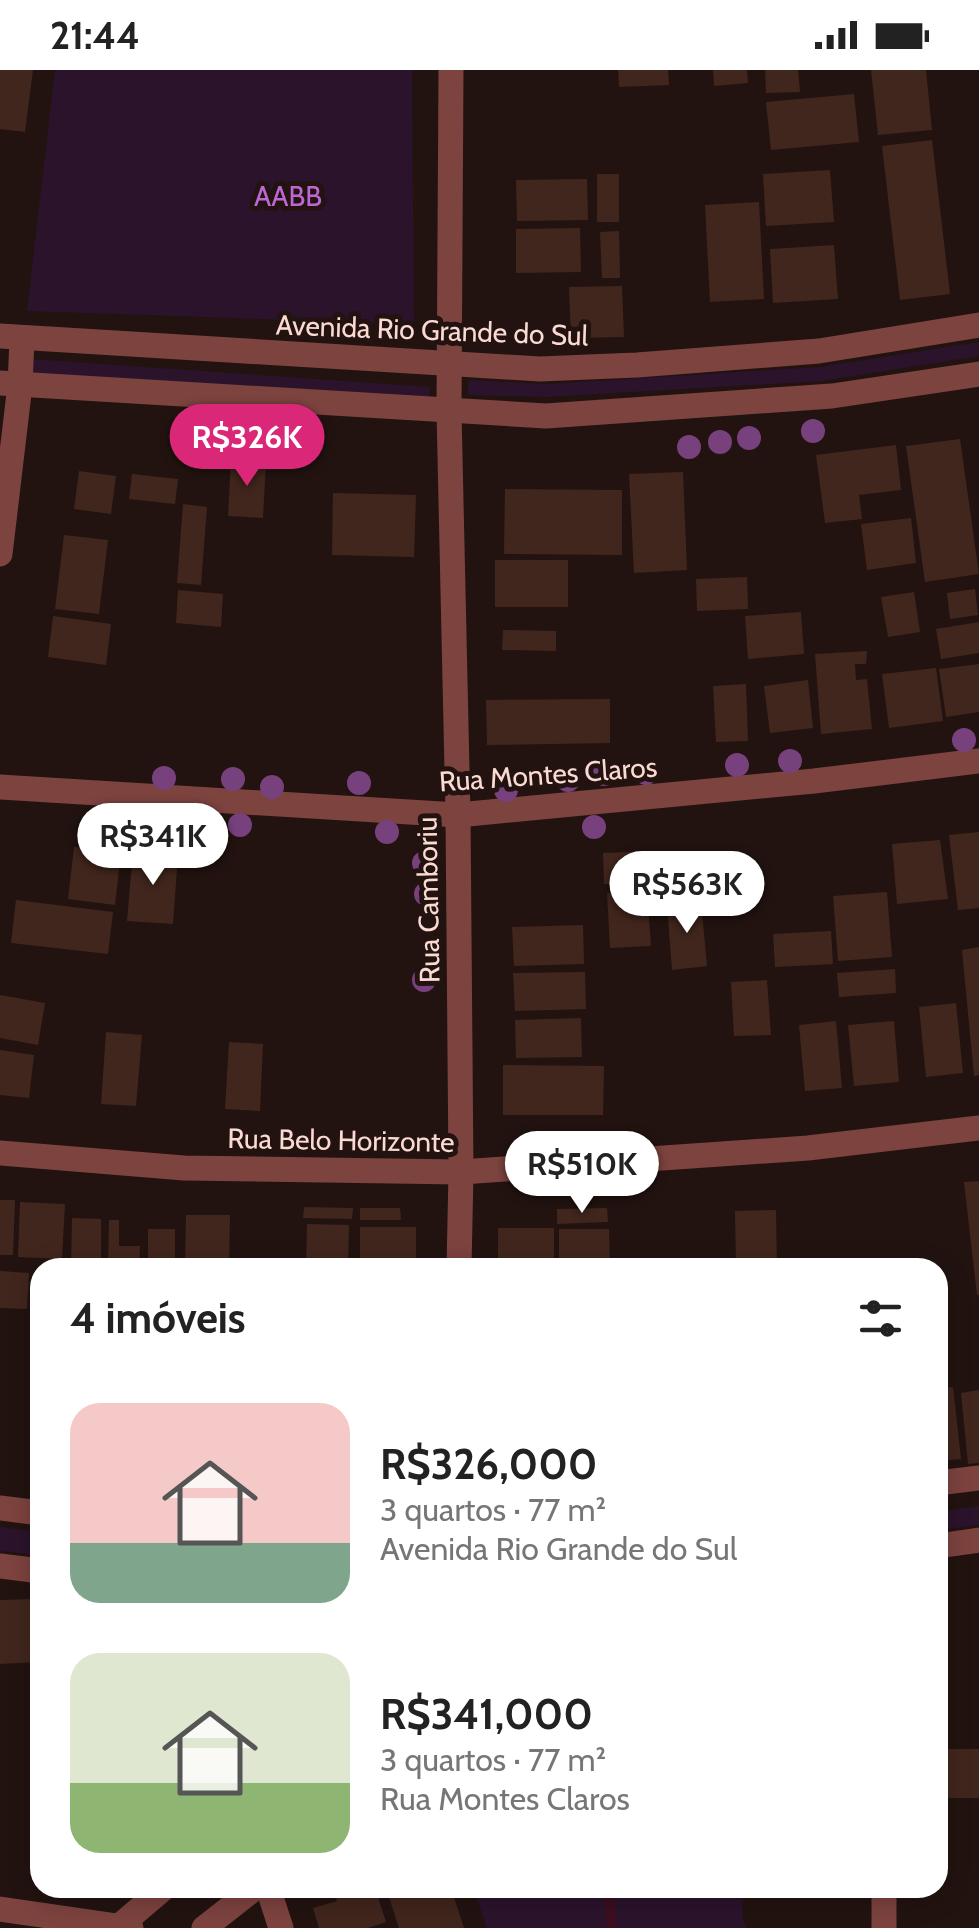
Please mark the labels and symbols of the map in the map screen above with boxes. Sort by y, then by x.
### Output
park label: AABB [254,179,322,213]
street label: Avenida Rio Grande do Sul [275,308,589,352]
pin: R$326K [166,404,328,489]
street label: Rua Montes Claros [438,749,658,799]
pin: R$341K [72,803,234,888]
street label: Rua Camboriu [410,816,446,984]
pin: R$563K [606,851,768,936]
street label: Rua Belo Horizonte [227,1121,455,1159]
pin: R$510K [501,1131,663,1216]

